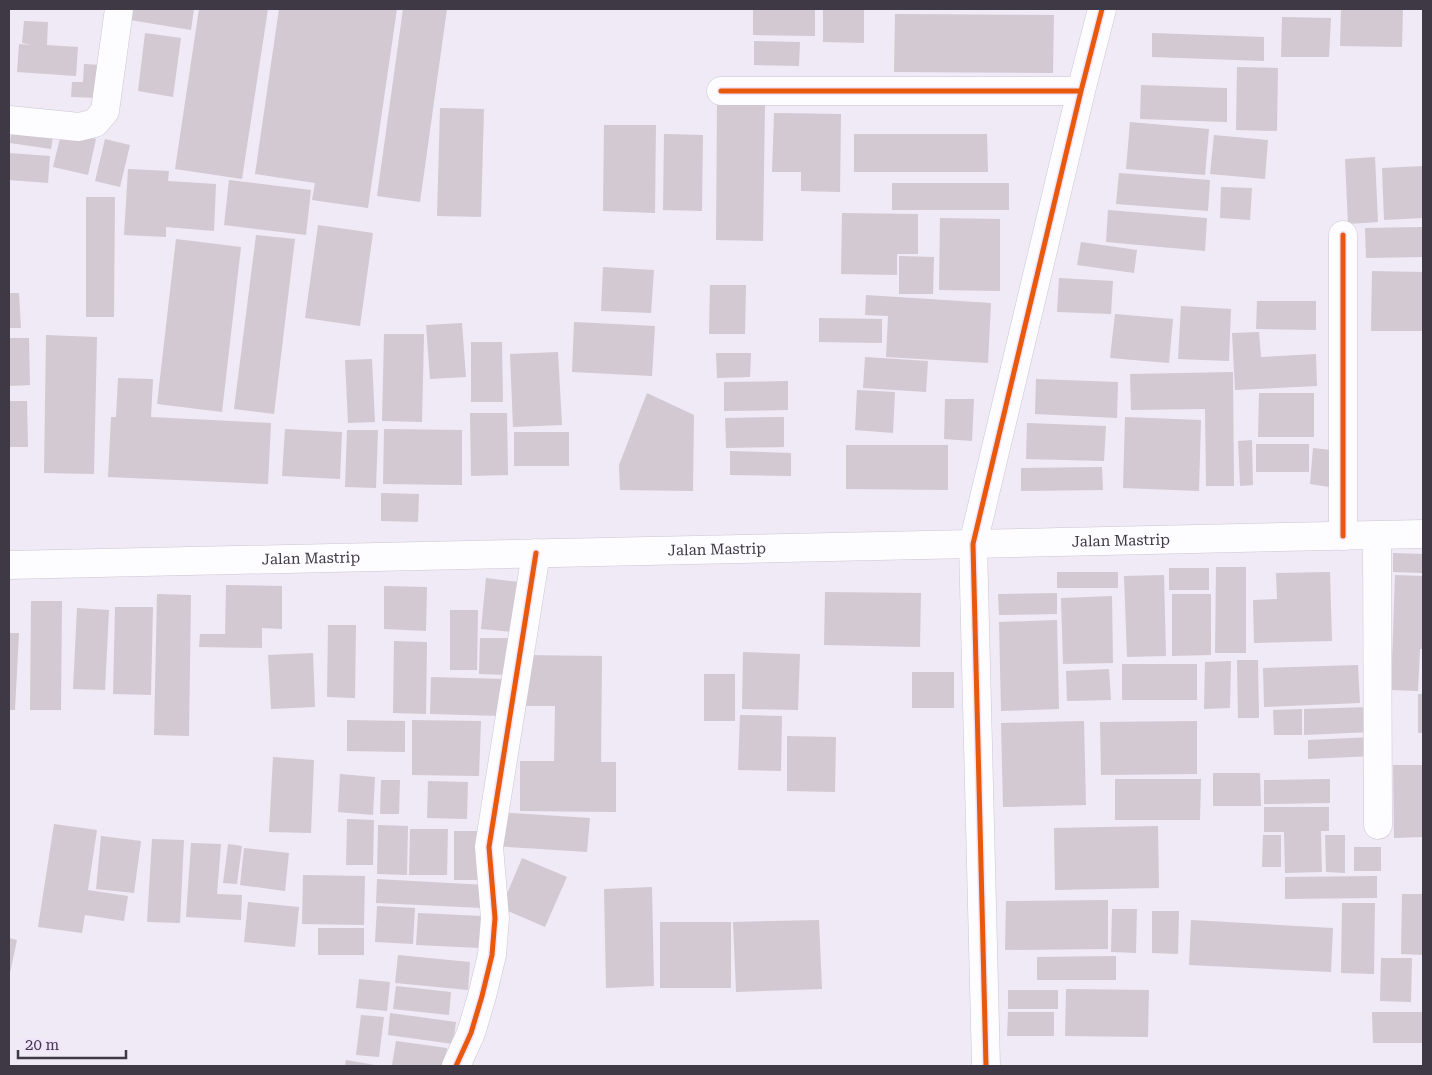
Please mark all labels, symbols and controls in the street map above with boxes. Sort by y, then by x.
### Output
street label: Jalan Mastrip [1071,531,1170,551]
street label: Jalan Mastrip [667,539,766,560]
street label: Jalan Mastrip [262,548,360,568]
scale bar [18,1028,125,1060]
text: 20 m [25,1036,60,1054]

